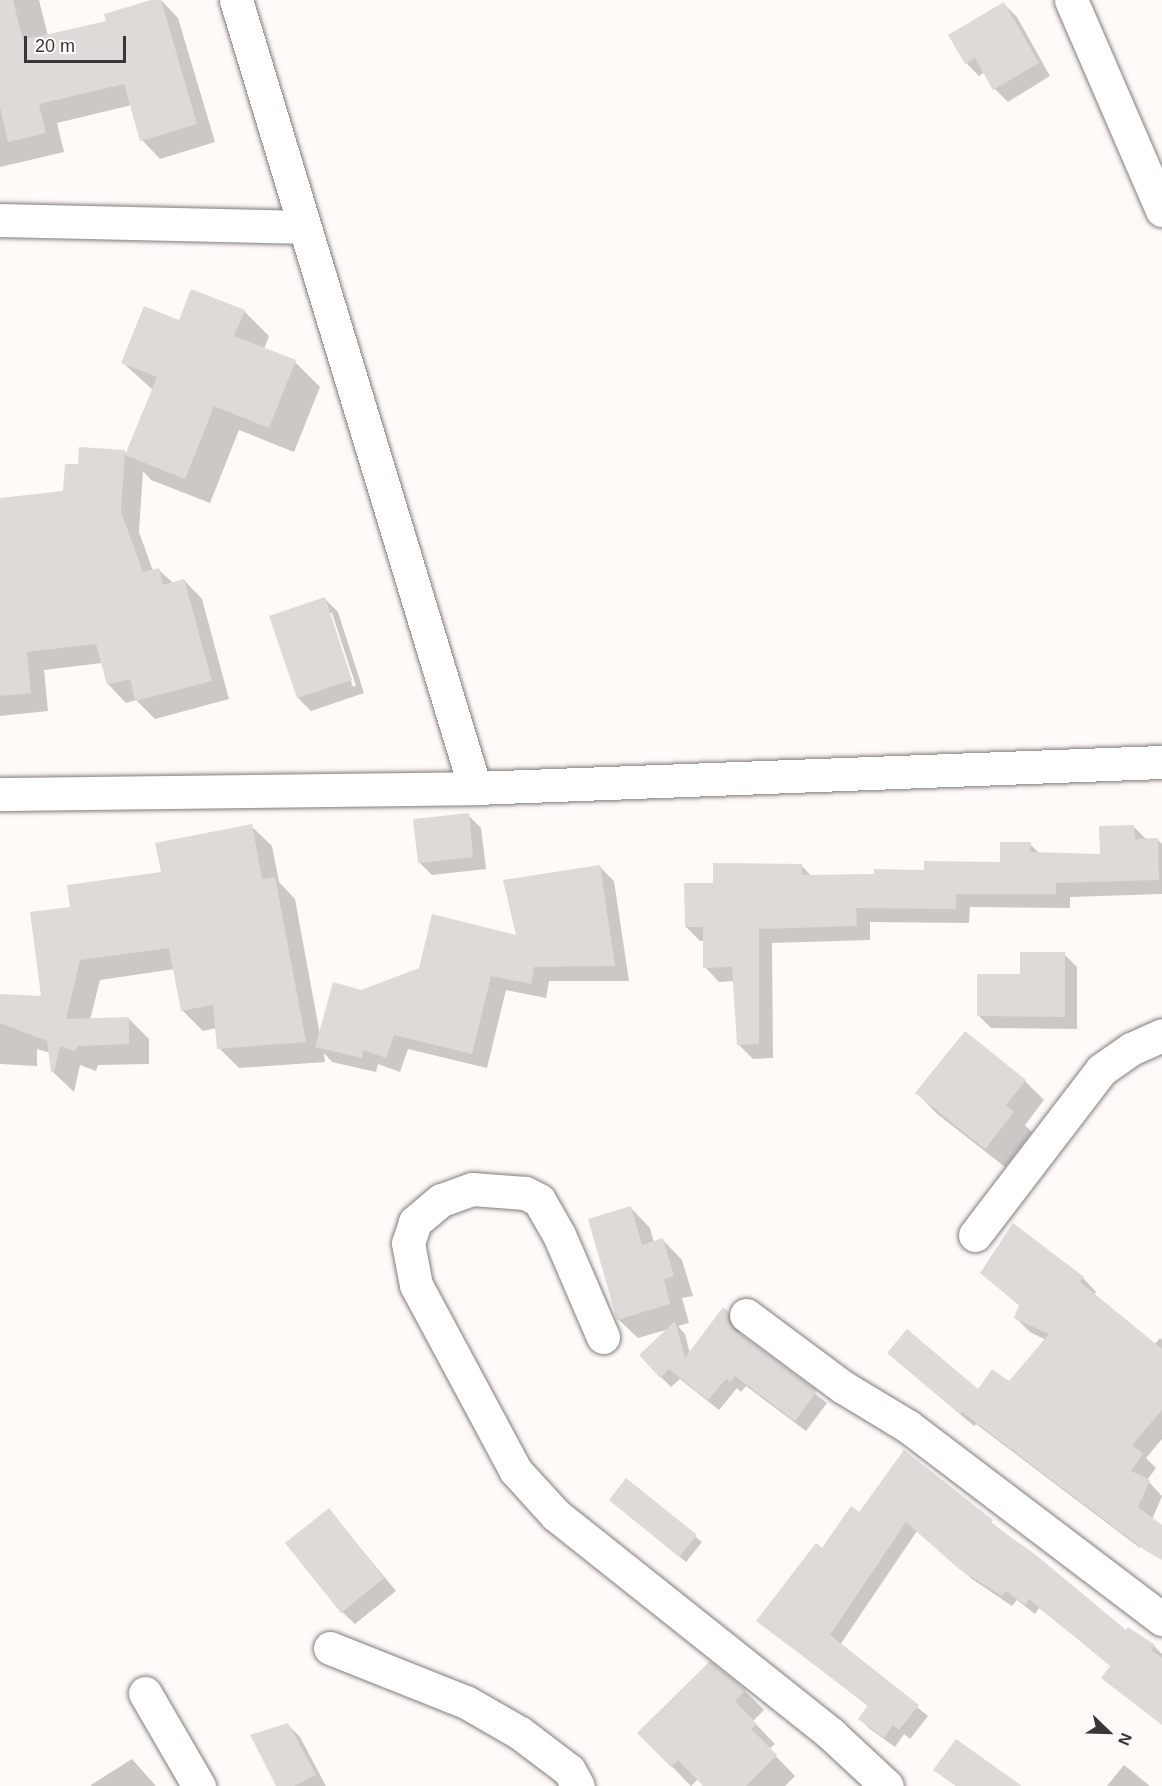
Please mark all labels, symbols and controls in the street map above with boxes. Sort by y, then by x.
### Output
scale bar [27,24,129,62]
text: 20 m [35,36,75,56]
north arrow [1078,1702,1138,1762]
text: N [1115,1731,1135,1748]

